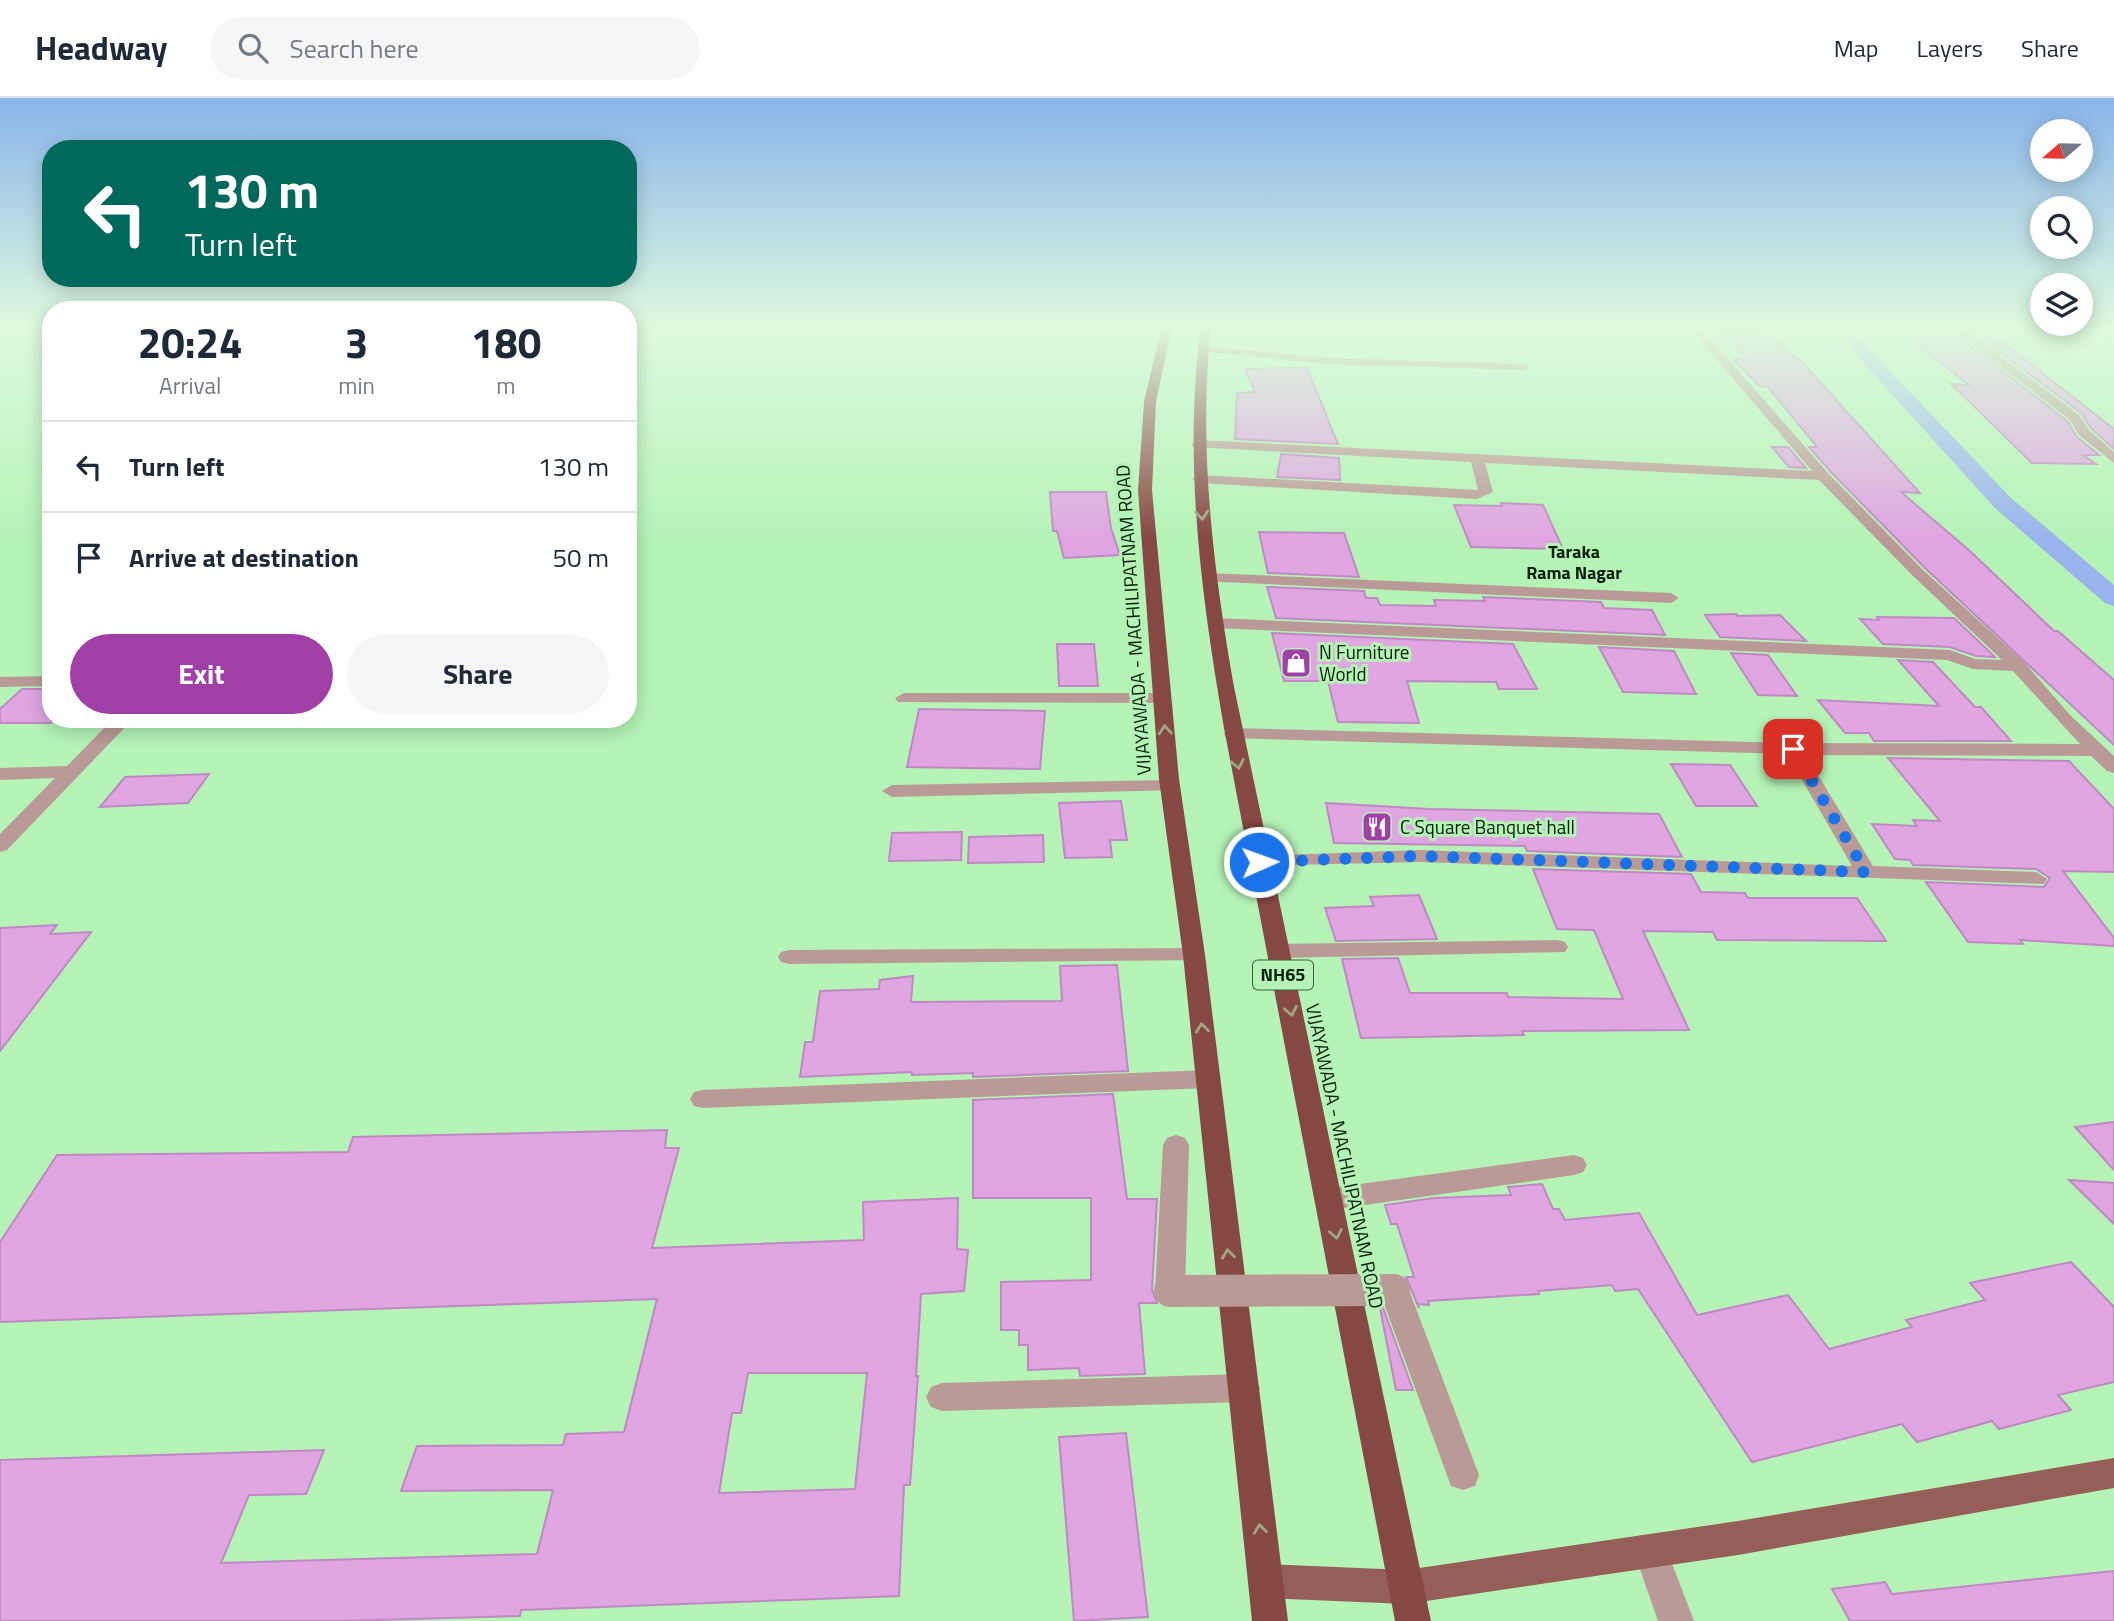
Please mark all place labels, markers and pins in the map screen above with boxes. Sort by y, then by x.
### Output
place label: N Furniture World [1319,637,1409,688]
shop icon: N Furniture World [1279,646,1313,680]
pin [1763,719,1823,779]
restaurant icon: C Square Banquet hall [1360,810,1394,844]
place label: C Square Banquet hall [1400,812,1575,841]

